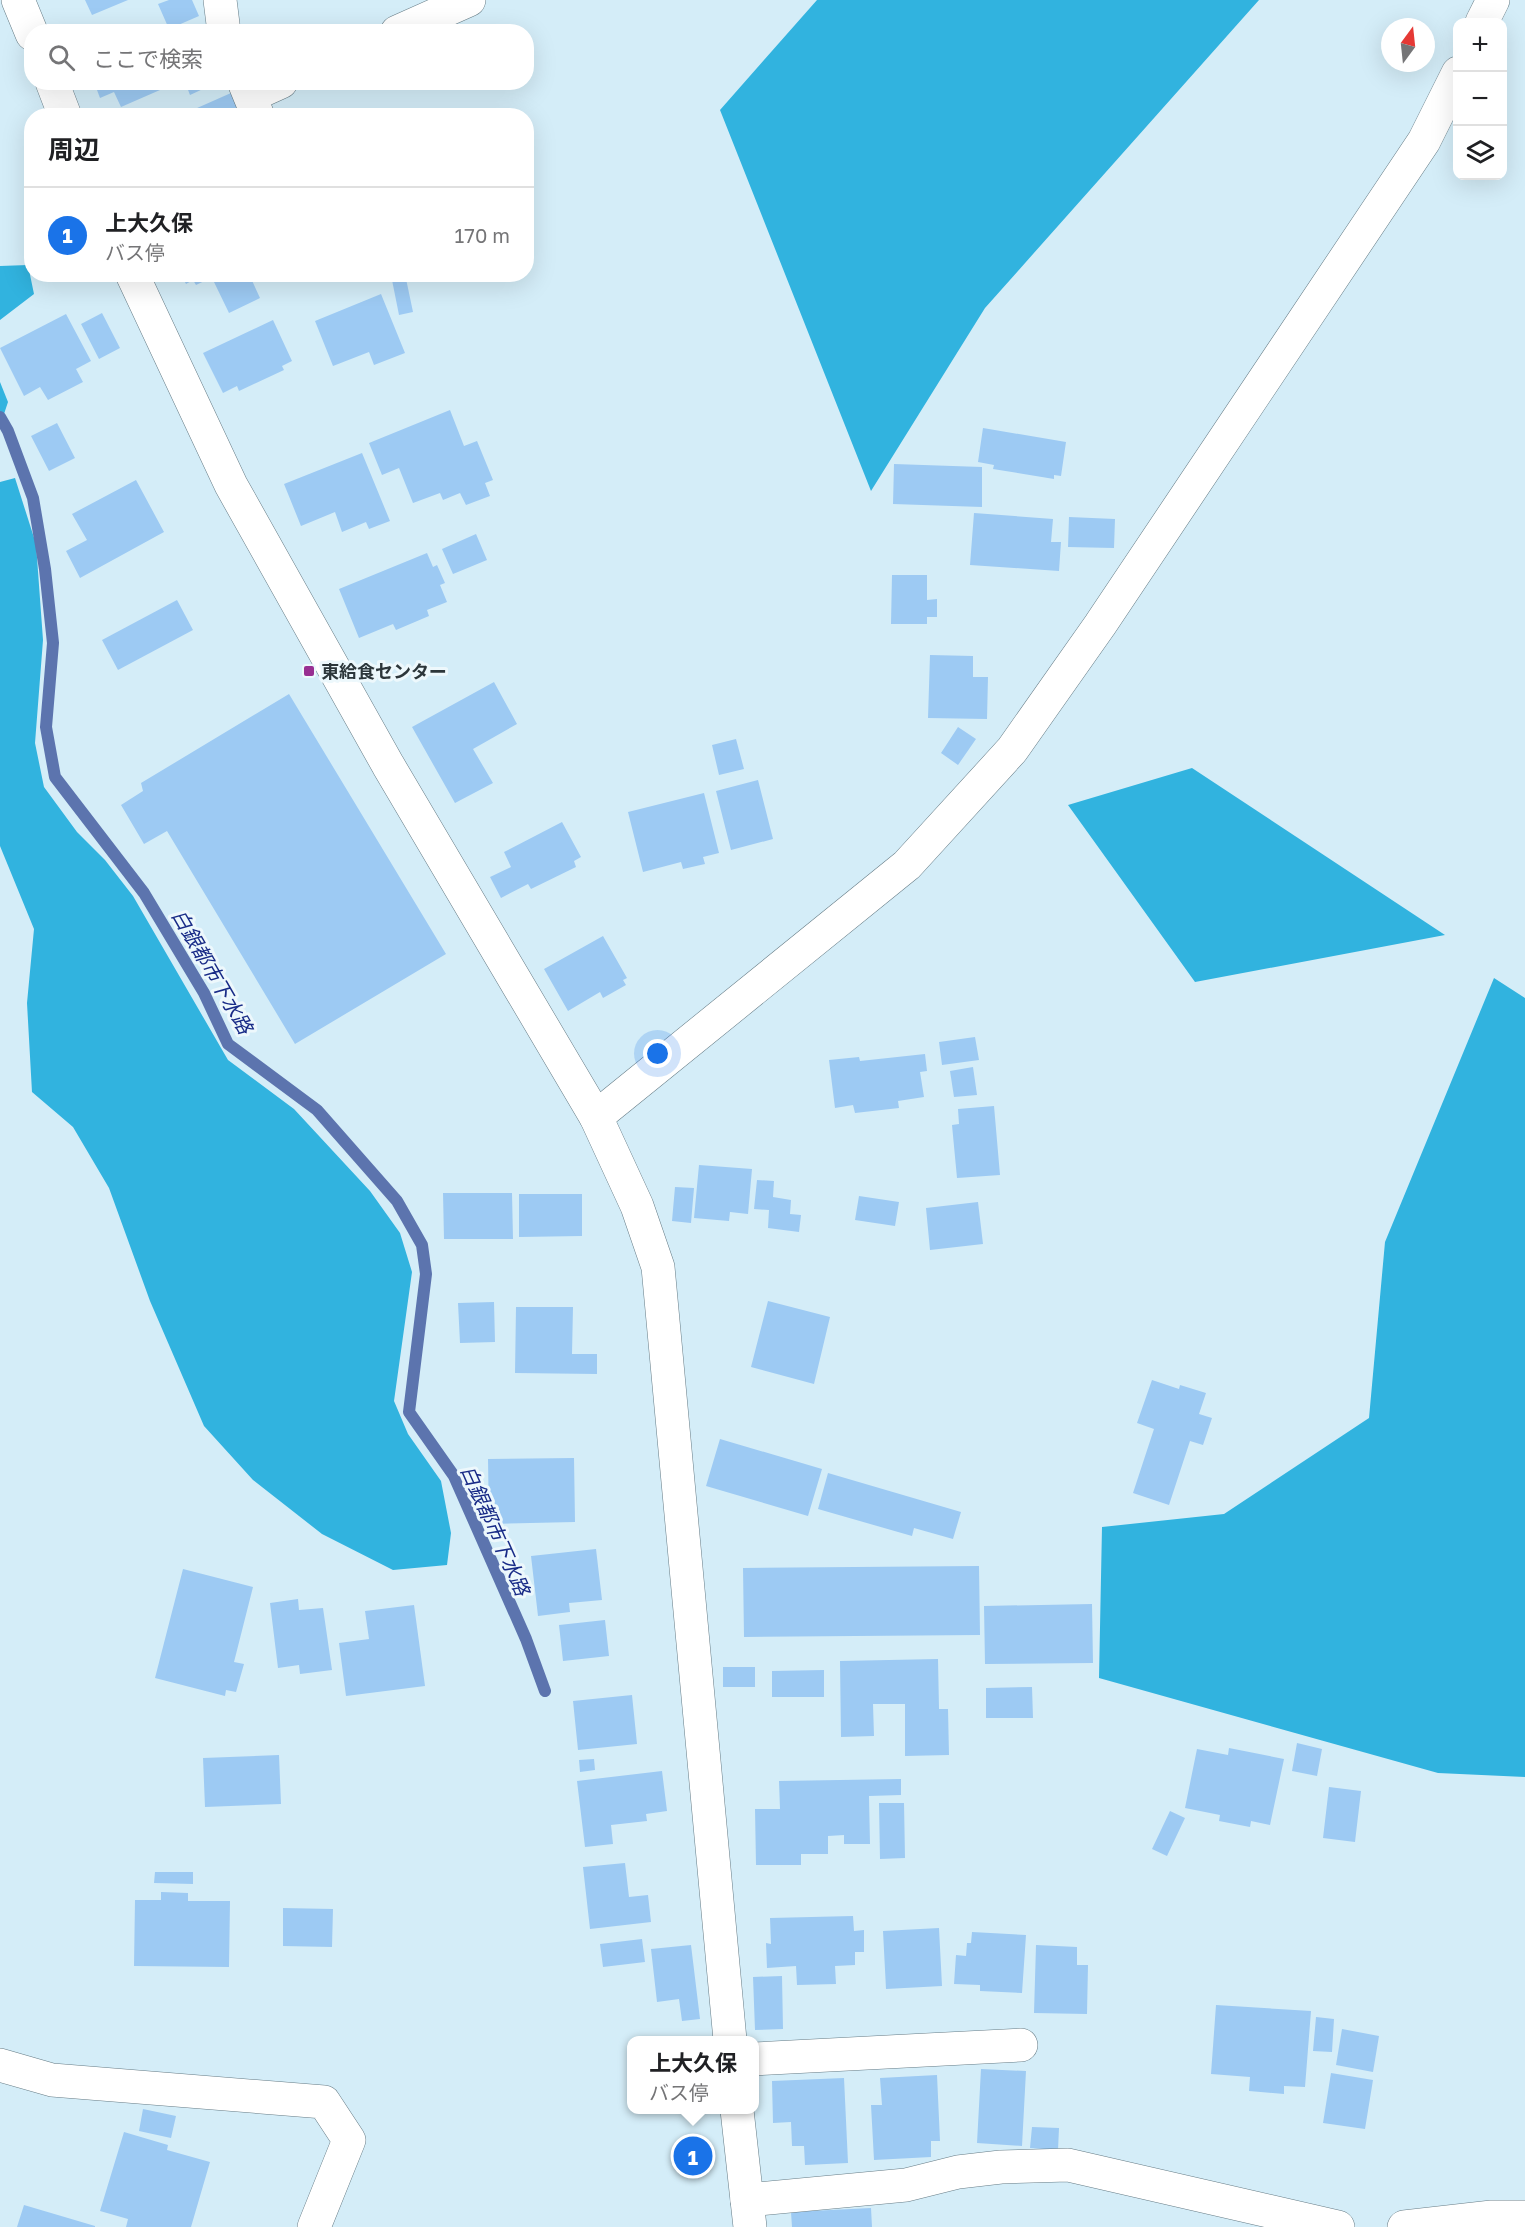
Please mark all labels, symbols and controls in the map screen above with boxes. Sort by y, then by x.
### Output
north arrow [1381,18,1435,72]
map controls [1453,18,1507,180]
button: + [1453,18,1507,72]
search box [24,24,534,90]
icon: search [45,41,78,74]
text: ここで検索 [93,45,203,72]
button: − [1453,72,1507,126]
button: layers [1453,126,1507,180]
text: 周辺 [48,134,100,165]
text: 上大久保 [105,209,193,236]
text: 1 [62,223,73,247]
text: 170 m [455,223,510,247]
text: バス停 [105,240,165,264]
place label: 東給食センター [321,660,447,682]
marker: 東給食センター [302,664,316,678]
water label: 白銀都市下水路 [168,904,259,1039]
your location [643,1039,672,1068]
water label: 白銀都市下水路 [457,1461,536,1601]
popup [627,2036,759,2114]
text: 上大久保 [649,2049,737,2076]
text: バス停 [649,2080,709,2104]
pin: 1 [674,2134,712,2178]

